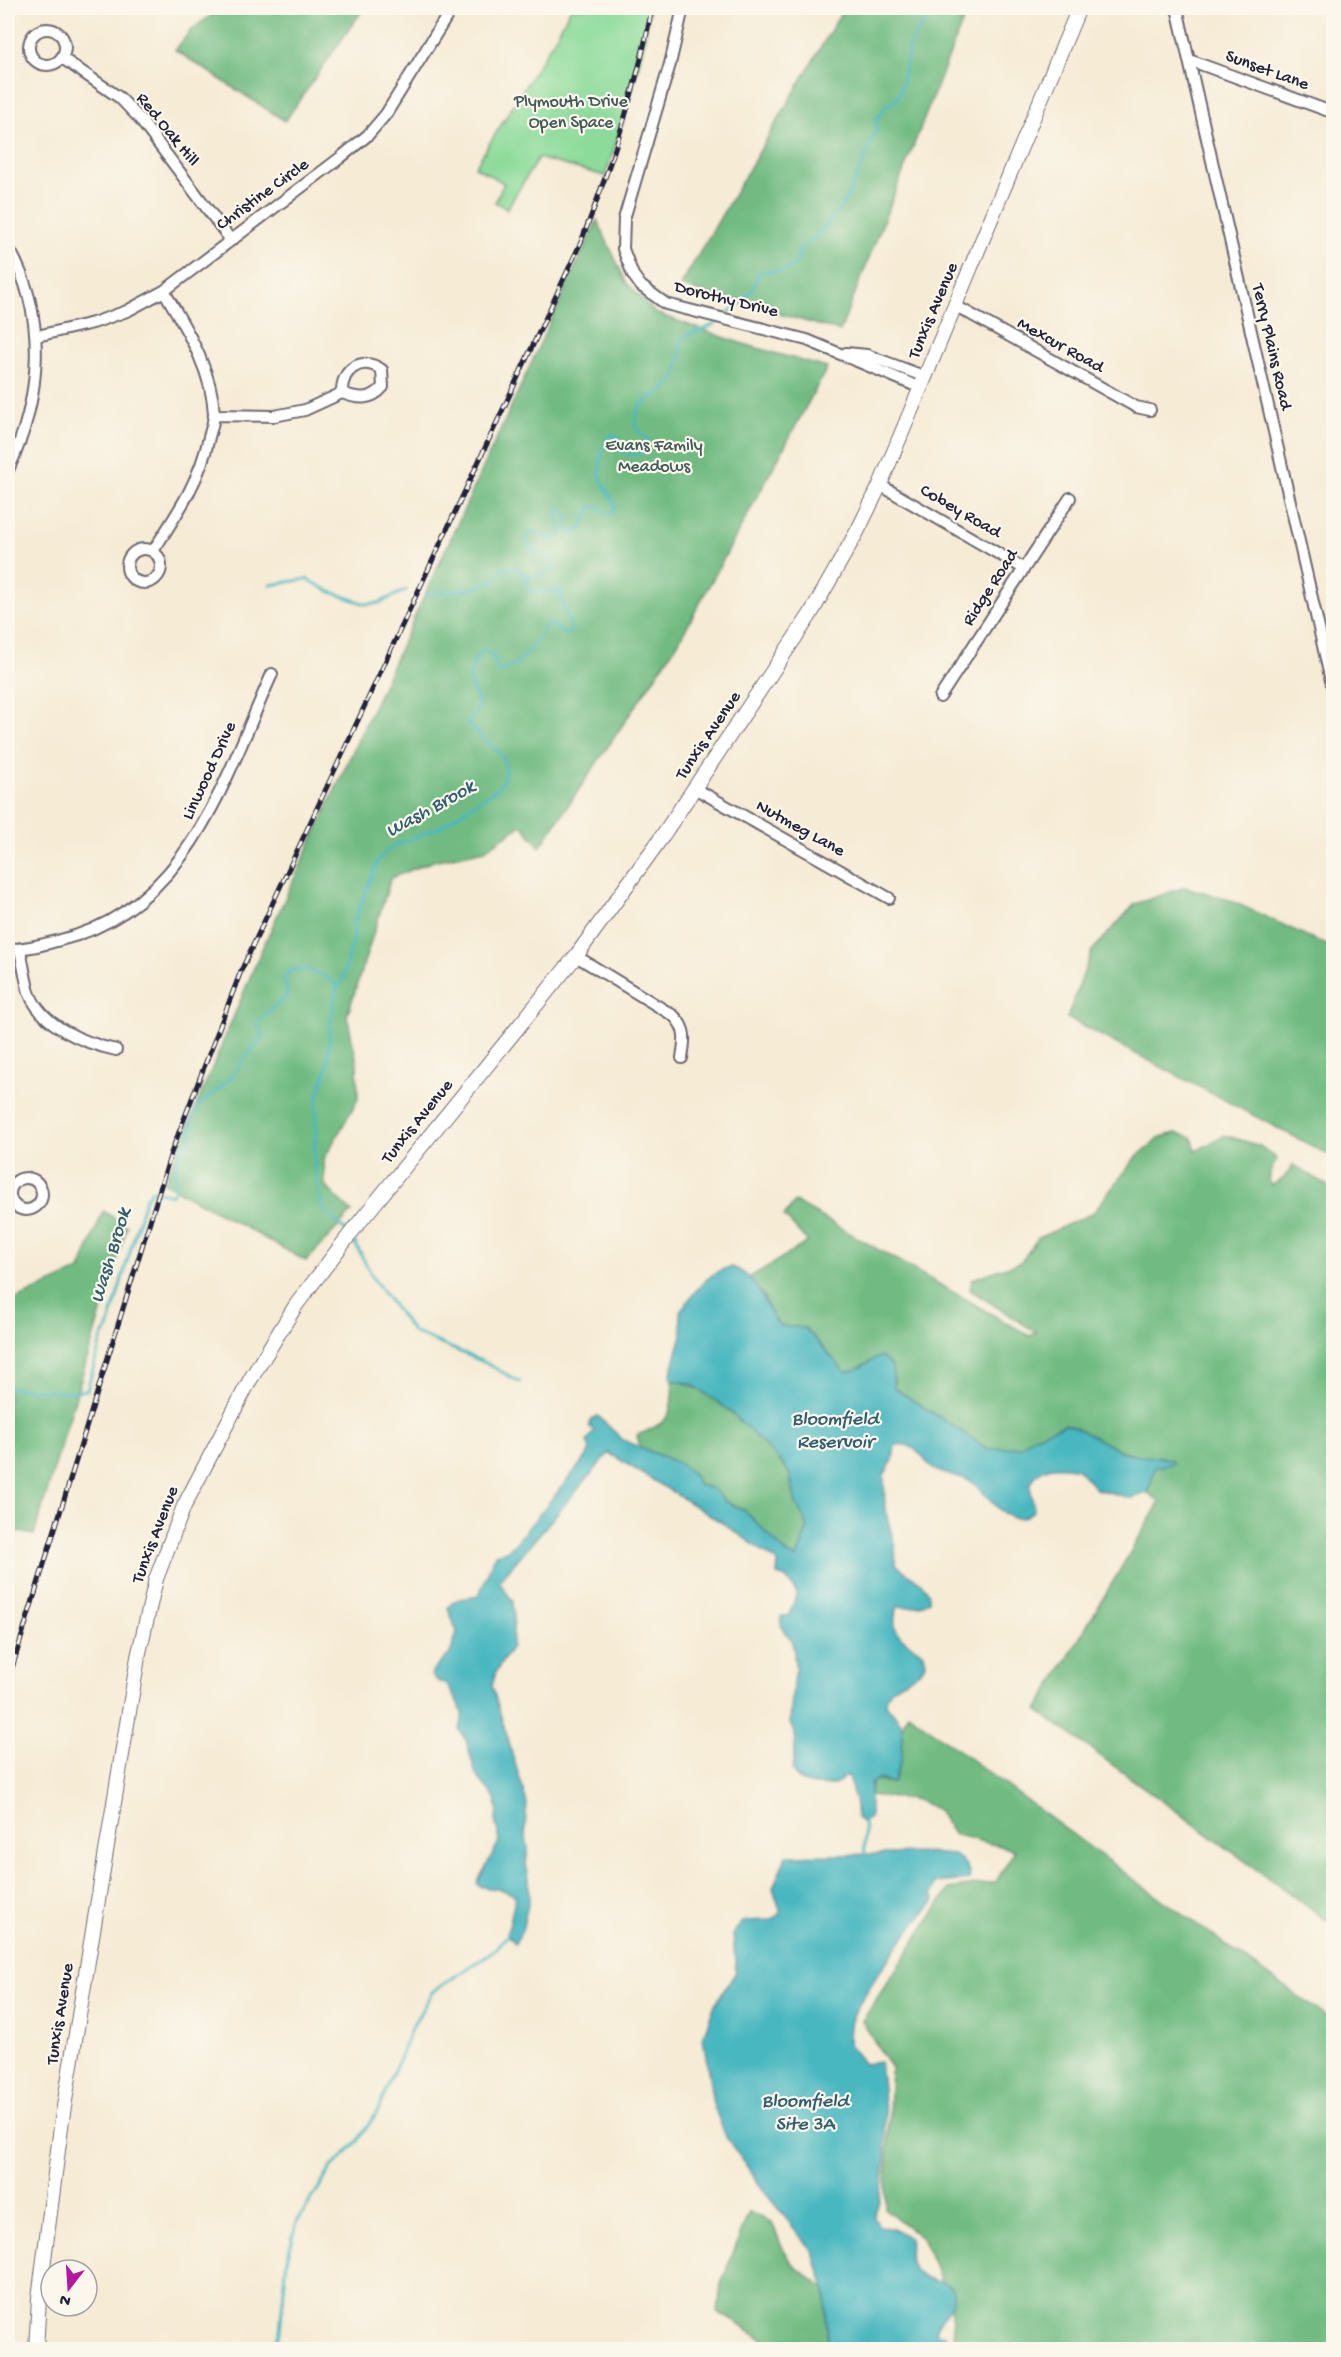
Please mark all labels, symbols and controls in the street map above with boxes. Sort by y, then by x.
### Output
street label: Sunset Lane [1222,46,1312,96]
street label: Red Oak Hill [131,89,203,171]
park label: Plymouth Drive Open Space [513,92,629,134]
street label: Christine Circle [213,154,314,236]
street label: Tunxis Avenue [904,259,964,363]
street label: Dorothy Drive [671,277,781,323]
street label: Terry Plains Road [1246,281,1296,413]
street label: Mexcur Road [1013,314,1108,379]
park label: Evans Family Meadows [605,436,703,478]
street label: Cobey Road [916,480,1006,544]
street label: Ridge Road [959,545,1024,630]
street label: Tunxis Avenue [671,687,747,785]
street label: Linwood Drive [178,718,242,823]
water label: Wash Brook [383,775,481,844]
street label: Nutmeg Lane [752,796,849,862]
street label: Tunxis Avenue [377,1075,459,1169]
water label: Wash Brook [87,1204,138,1306]
water label: Bloomfield Reservoir [792,1409,881,1455]
street label: Tunxis Avenue [128,1483,184,1587]
street label: Tunxis Avenue [42,1961,79,2067]
water label: Bloomfield Site 3A [762,2091,851,2137]
north arrow [39,2258,99,2318]
text: N [57,2288,73,2310]

